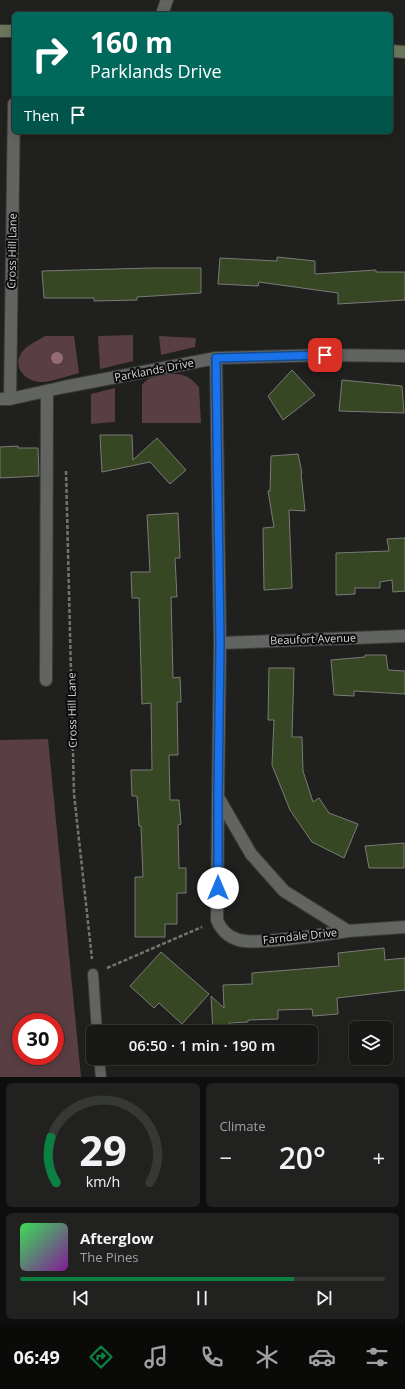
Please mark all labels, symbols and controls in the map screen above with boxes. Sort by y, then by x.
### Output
text: 160 m [90,23,173,61]
icon: right [24,28,76,80]
text: Parklands Drive [90,59,222,83]
icon: arrive [67,104,89,126]
text: Then [24,105,59,125]
street label: Cross Hill Lane [3,213,20,289]
pin [308,338,342,372]
icon: arrive [314,344,336,366]
street label: Parklands Drive [113,354,195,385]
street label: Beaufort Avenue [270,630,356,647]
street label: Cross Hill Lane [63,672,80,748]
position arrow [197,867,239,909]
street label: Farndale Drive [262,924,338,947]
speed limit sign: 30 [12,1013,64,1065]
map controls [349,1021,393,1065]
button: layers [349,1021,393,1065]
text: 06:50 · 1 min · 190 m [129,1035,275,1055]
text: Climate [220,1117,265,1135]
text: 29 [79,1122,127,1178]
text: 20° [279,1137,326,1178]
text: − [220,1142,232,1172]
text: + [372,1142,385,1172]
text: km/h [85,1172,120,1191]
text: Afterglow [80,1228,154,1248]
text: The Pines [80,1248,138,1266]
icon: previous [70,1287,92,1309]
icon: pause [191,1287,213,1309]
icon: next [313,1287,335,1309]
icon: directions [87,1343,115,1371]
icon: music [142,1343,170,1371]
icon: phone [198,1343,226,1371]
icon: climate [253,1343,281,1371]
icon: car [308,1343,336,1371]
icon: filters [363,1343,391,1371]
text: 06:49 [14,1345,60,1369]

